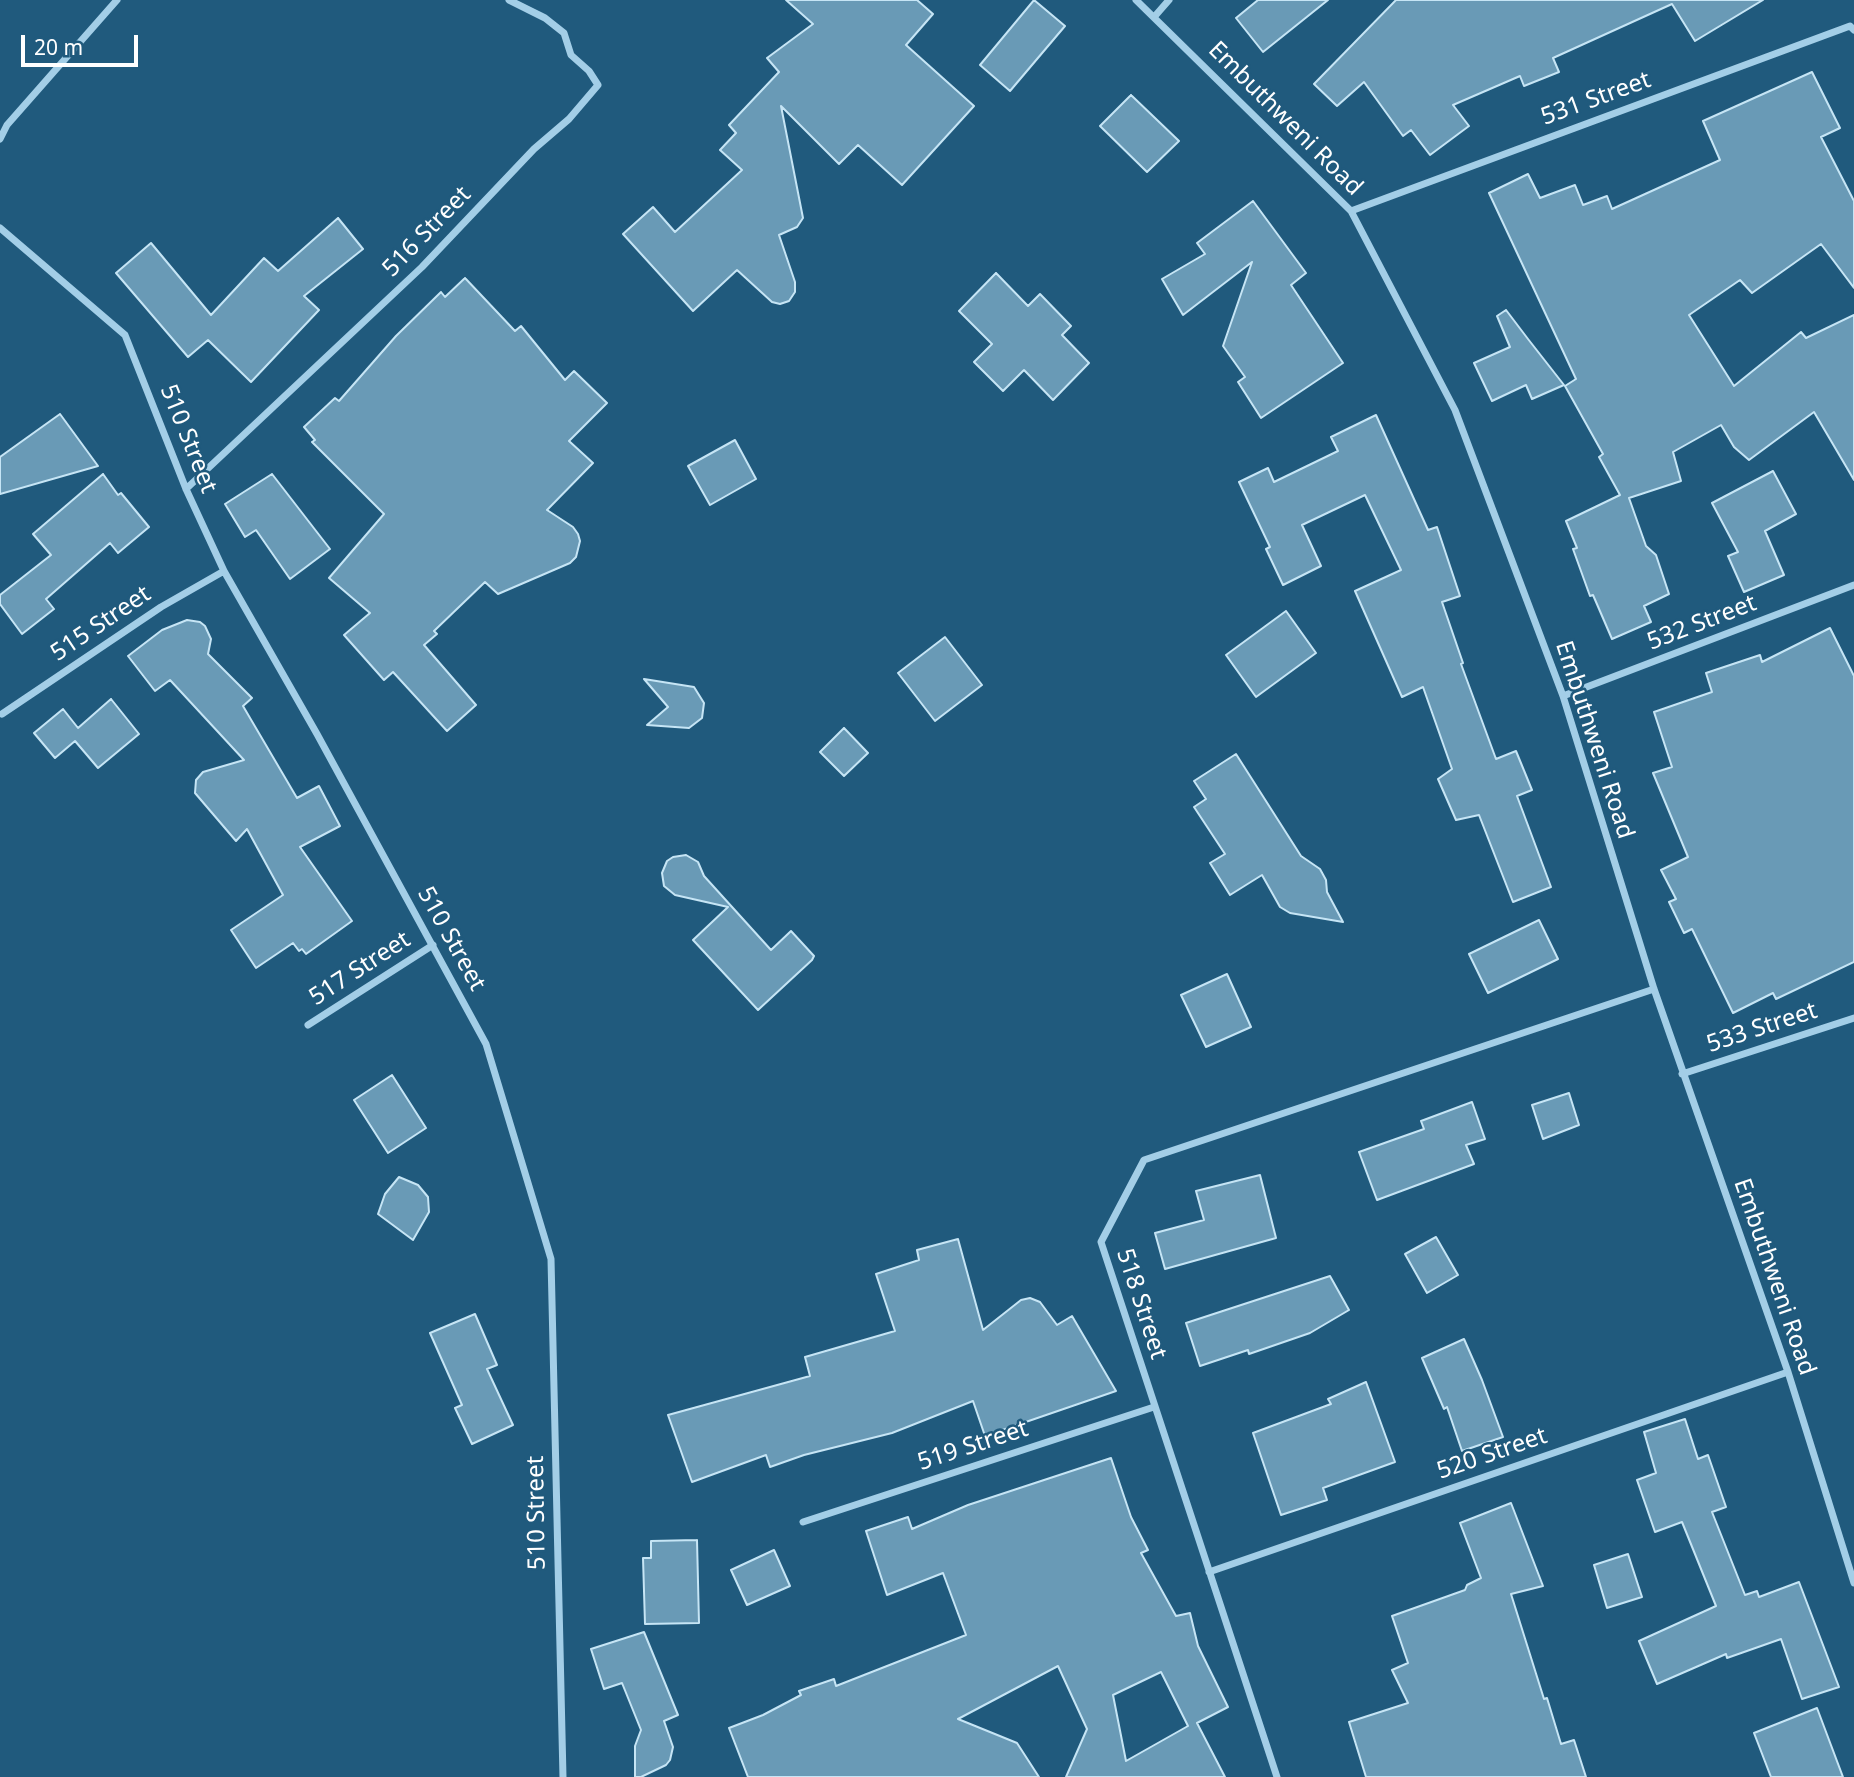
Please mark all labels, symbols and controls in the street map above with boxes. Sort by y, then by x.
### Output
scale bar [24,21,142,65]
text: 20 m [34,33,83,61]
street label: Embuthweni Road [1202,36,1368,202]
street label: 531 Street [1537,66,1655,132]
street label: 516 Street [377,181,477,283]
street label: 510 Street [153,381,223,497]
street label: 515 Street [46,580,156,668]
street label: 532 Street [1643,589,1761,657]
street label: Embuthweni Road [1548,637,1640,843]
street label: 510 Street [411,882,491,996]
street label: 517 Street [304,926,416,1012]
street label: 533 Street [1703,997,1821,1059]
street label: Embuthweni Road [1727,1175,1821,1379]
street label: 518 Street [1110,1245,1172,1363]
street label: 519 Street [914,1415,1032,1477]
street label: 520 Street [1433,1422,1551,1486]
street label: 510 Street [522,1456,552,1570]

